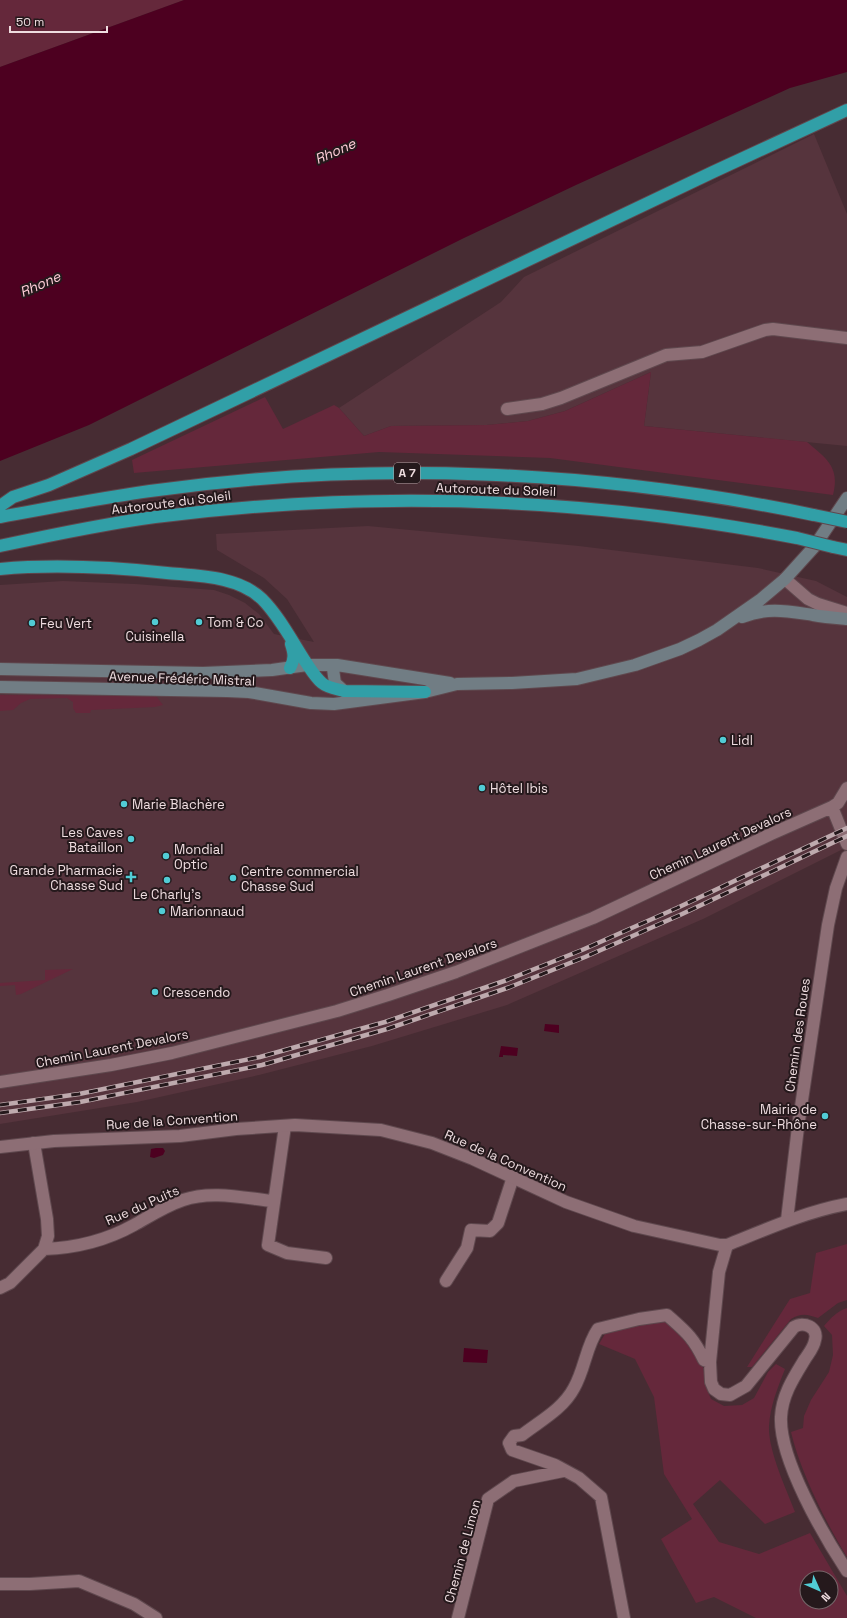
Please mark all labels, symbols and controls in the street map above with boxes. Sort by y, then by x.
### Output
scale bar [10,8,107,34]
text: 50 m [16,14,44,30]
water label: Rhone [312,134,359,168]
water label: Rhone [17,267,64,301]
road number: A 7 [394,463,420,483]
street label: Autoroute du Soleil [436,479,556,500]
street label: Autoroute du Soleil [110,487,232,518]
place label: Tom & Co [207,614,263,631]
place label: Feu Vert [40,615,92,632]
marker: Cuisinella [150,617,160,627]
marker: Tom & Co [194,617,204,627]
marker: Feu Vert [27,618,37,628]
place label: Cuisinella [125,628,185,645]
street label: Avenue Frédéric Mistral [109,667,255,690]
place label: Lidl [731,732,753,749]
marker: Lidl [718,735,728,745]
place label: Hôtel Ibis [490,780,548,797]
marker: Hôtel Ibis [477,783,487,793]
place label: Marie Blachère [132,796,225,813]
marker: Marie Blachère [119,799,129,809]
street label: Chemin Laurent Devalors [647,803,794,884]
place label: Les Caves Bataillon [61,824,123,856]
marker: Les Caves Bataillon [126,834,136,844]
place label: Mondial Optic [174,841,223,873]
marker: Mondial Optic [161,851,171,861]
place label: Grande Pharmacie Chasse Sud [10,862,123,894]
place label: Centre commercial Chasse Sud [241,863,359,895]
marker: Grande Pharmacie Chasse Sud [126,872,136,882]
marker: Centre commercial Chasse Sud [228,873,238,883]
marker: Le Charly's [162,875,172,885]
place label: Le Charly's [133,886,201,903]
place label: Marionnaud [170,903,244,920]
marker: Marionnaud [157,906,167,916]
street label: Chemin Laurent Devalors [347,934,499,1001]
street label: Chemin des Roues [781,977,814,1093]
place label: Crescendo [163,984,230,1001]
marker: Crescendo [150,987,160,997]
street label: Chemin Laurent Devalors [35,1025,190,1072]
place label: Mairie de Chasse-sur-Rhône [701,1101,817,1133]
street label: Rue de la Convention [106,1107,239,1134]
marker: Mairie de Chasse-sur-Rhône [820,1111,830,1121]
street label: Rue de la Convention [442,1126,570,1195]
street label: Rue du Puits [103,1182,182,1229]
street label: Chemin de Limon [440,1497,484,1605]
north arrow [799,1570,839,1610]
text: N [819,1590,834,1605]

